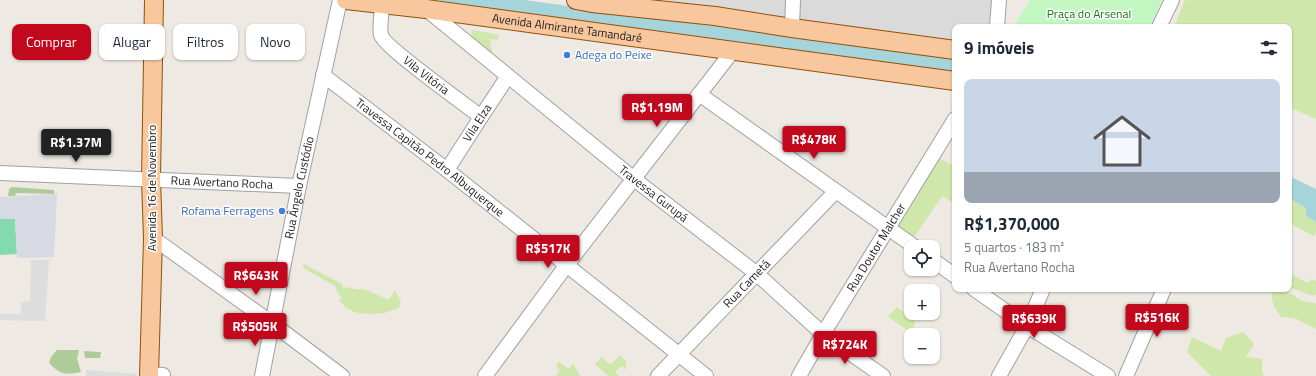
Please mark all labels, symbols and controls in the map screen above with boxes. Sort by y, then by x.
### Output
park label: Praça do Arsenal [1047,4,1131,23]
street label: Avenida Almirante Tamandaré [491,8,643,47]
chip: Comprar [12,24,91,60]
chip: Alugar [99,24,165,60]
chip: Filtros [173,24,238,60]
chip: Novo [246,24,305,60]
text: 9 imóveis [964,35,1034,61]
icon: filters [1258,37,1280,59]
place label: Adega do Peixe [575,45,652,64]
marker: Adega do Peixe [562,50,572,60]
street label: Vila Vitória [399,51,454,99]
street label: Travessa Capitão Pedro Albuquerque [352,93,509,221]
pin: R$1.19M [620,94,694,128]
text: R$1.19M [631,97,683,117]
street label: Vila Elza [457,100,496,145]
icon: home [1086,105,1158,177]
street label: Avenida 16 de Novembro [142,125,161,251]
pin: R$478K [781,126,847,160]
pin: R$1.37M [39,129,113,163]
text: R$478K [792,129,836,149]
text: R$1.37M [50,132,102,152]
street label: Rua Ângelo Custódio [279,134,319,240]
street label: Travessa Gurupá [615,160,693,227]
street label: Rua Avertano Rocha [170,170,273,194]
street label: Rua Doutor Malcher [841,199,910,295]
place label: Rofama Ferragens [181,201,274,220]
marker: Rofama Ferragens [277,206,287,216]
text: R$1,370,000 [964,211,1060,237]
pin: R$517K [515,235,581,269]
text: 5 quartos · 183 m² [964,237,1064,257]
text: R$517K [526,238,570,258]
map controls [904,240,940,364]
button: locate [904,240,940,276]
street label: Rua Cametá [718,255,774,312]
text: Rua Avertano Rocha [964,257,1075,277]
pin: R$643K [223,262,289,296]
text: R$643K [234,265,278,285]
button: + [904,284,940,320]
pin: R$516K [1124,304,1190,338]
pin: R$639K [1001,305,1067,339]
text: R$516K [1135,307,1179,327]
text: R$639K [1012,308,1056,328]
pin: R$505K [222,313,288,347]
text: R$505K [233,316,277,336]
button: − [904,328,940,364]
pin: R$724K [812,331,878,365]
text: R$724K [823,334,867,354]

